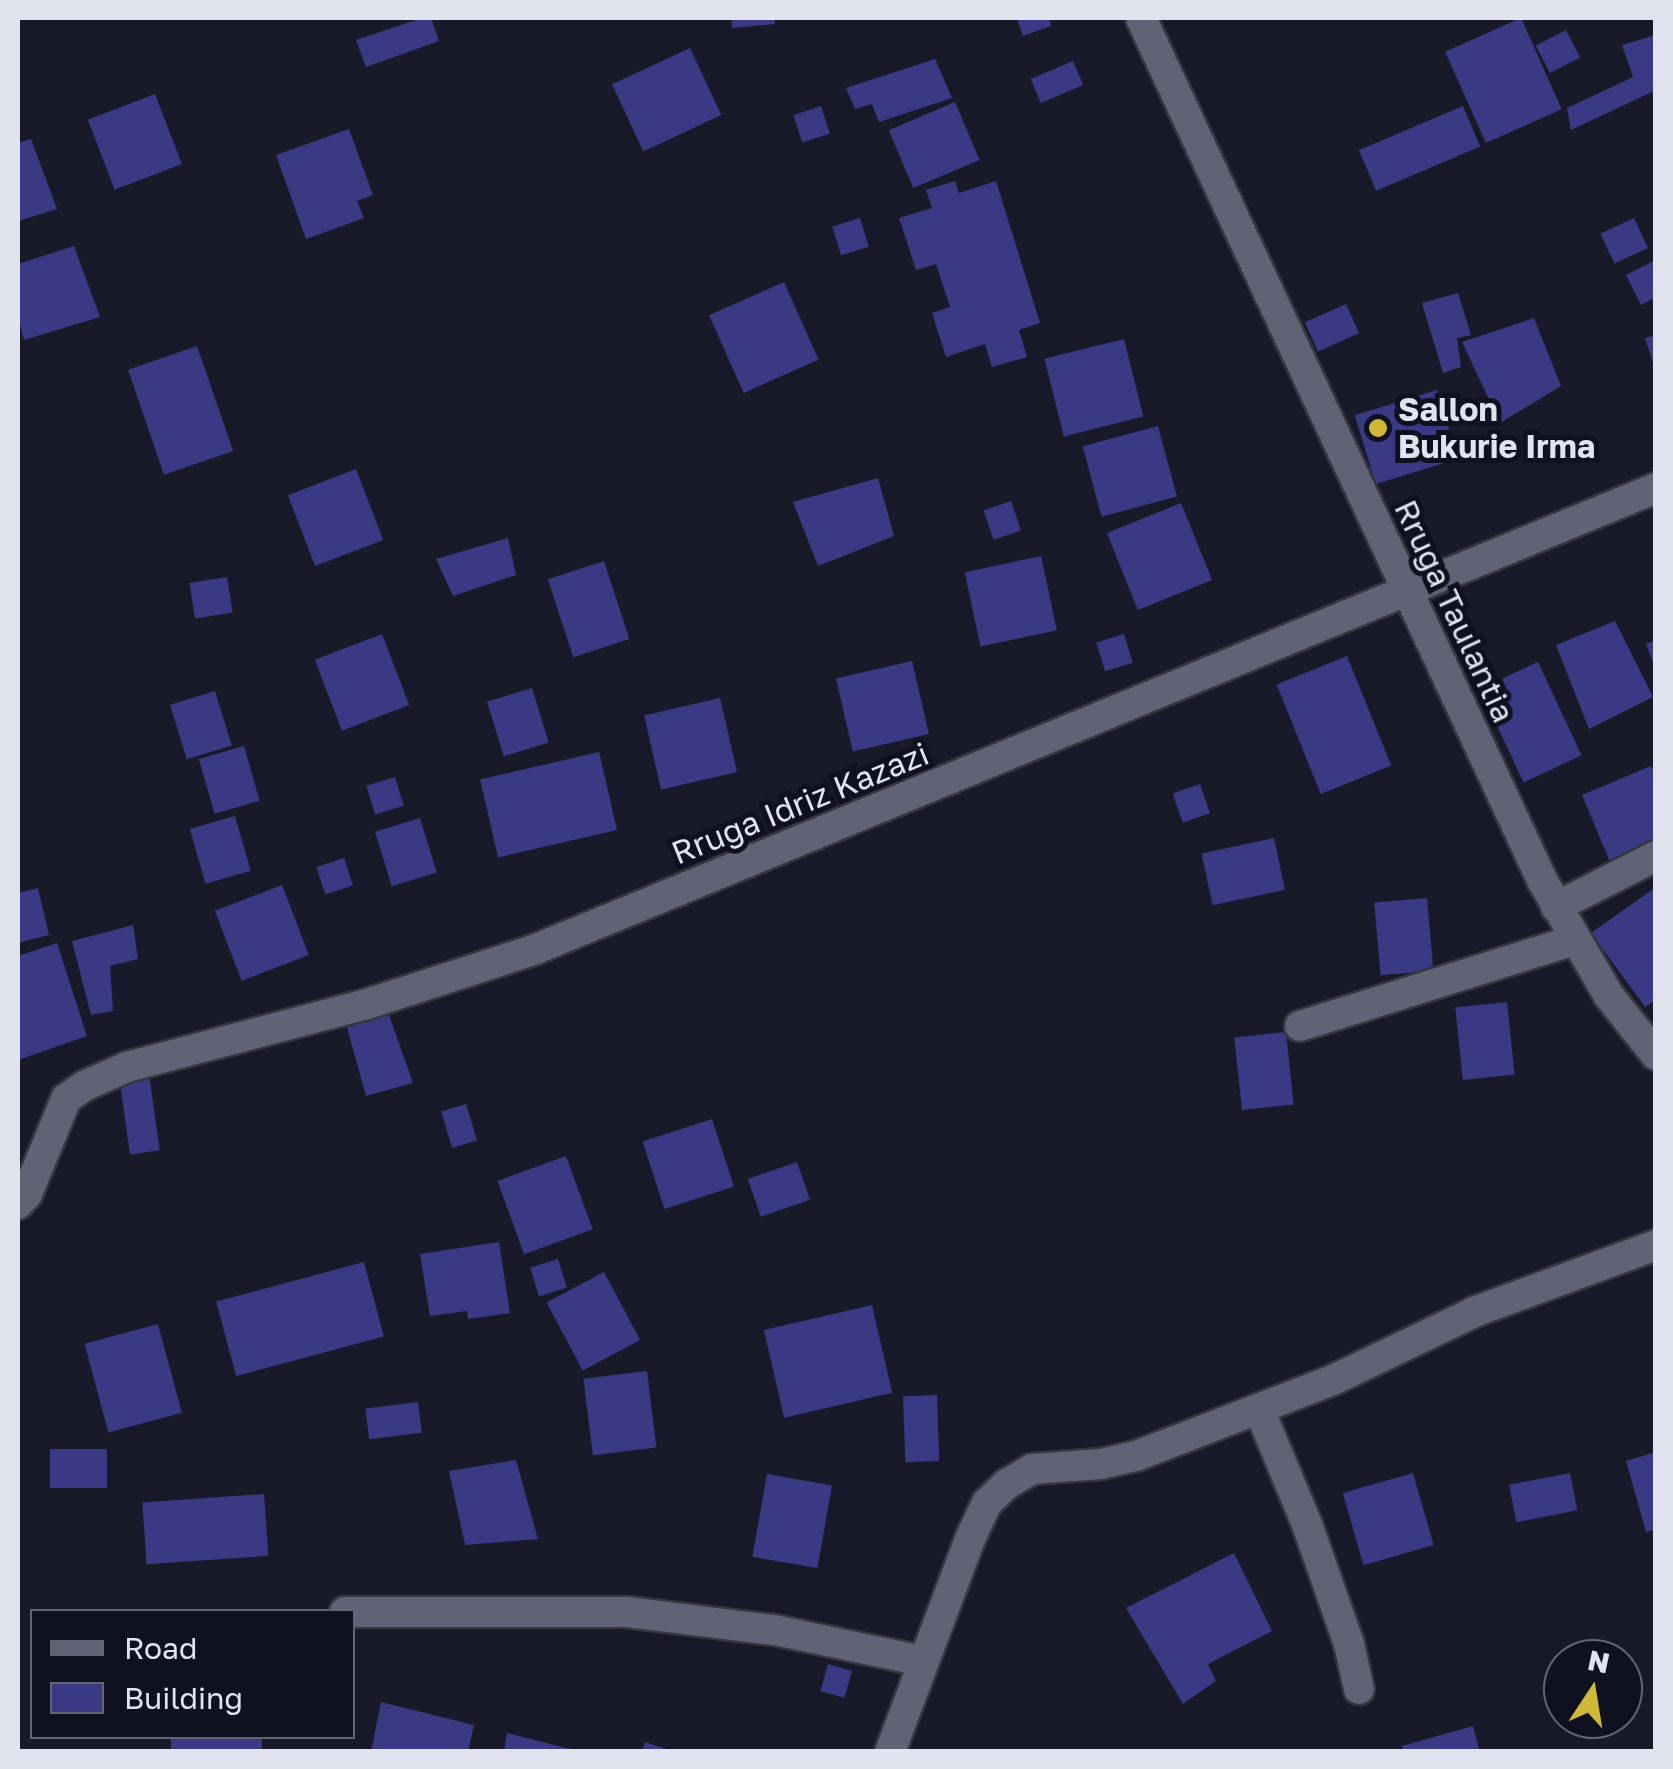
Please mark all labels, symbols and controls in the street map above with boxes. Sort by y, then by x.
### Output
place label: Sallon Bukurie Irma [1398,391,1595,466]
marker: Sallon Bukurie Irma [1367,417,1389,439]
street label: Rruga Taulantia [1387,494,1523,728]
street label: Rruga Idriz Kazazi [666,734,934,872]
legend [30,1609,355,1739]
text: Road [124,1630,198,1666]
north arrow [1543,1639,1643,1739]
text: N [1585,1643,1613,1679]
text: Building [124,1680,243,1716]

